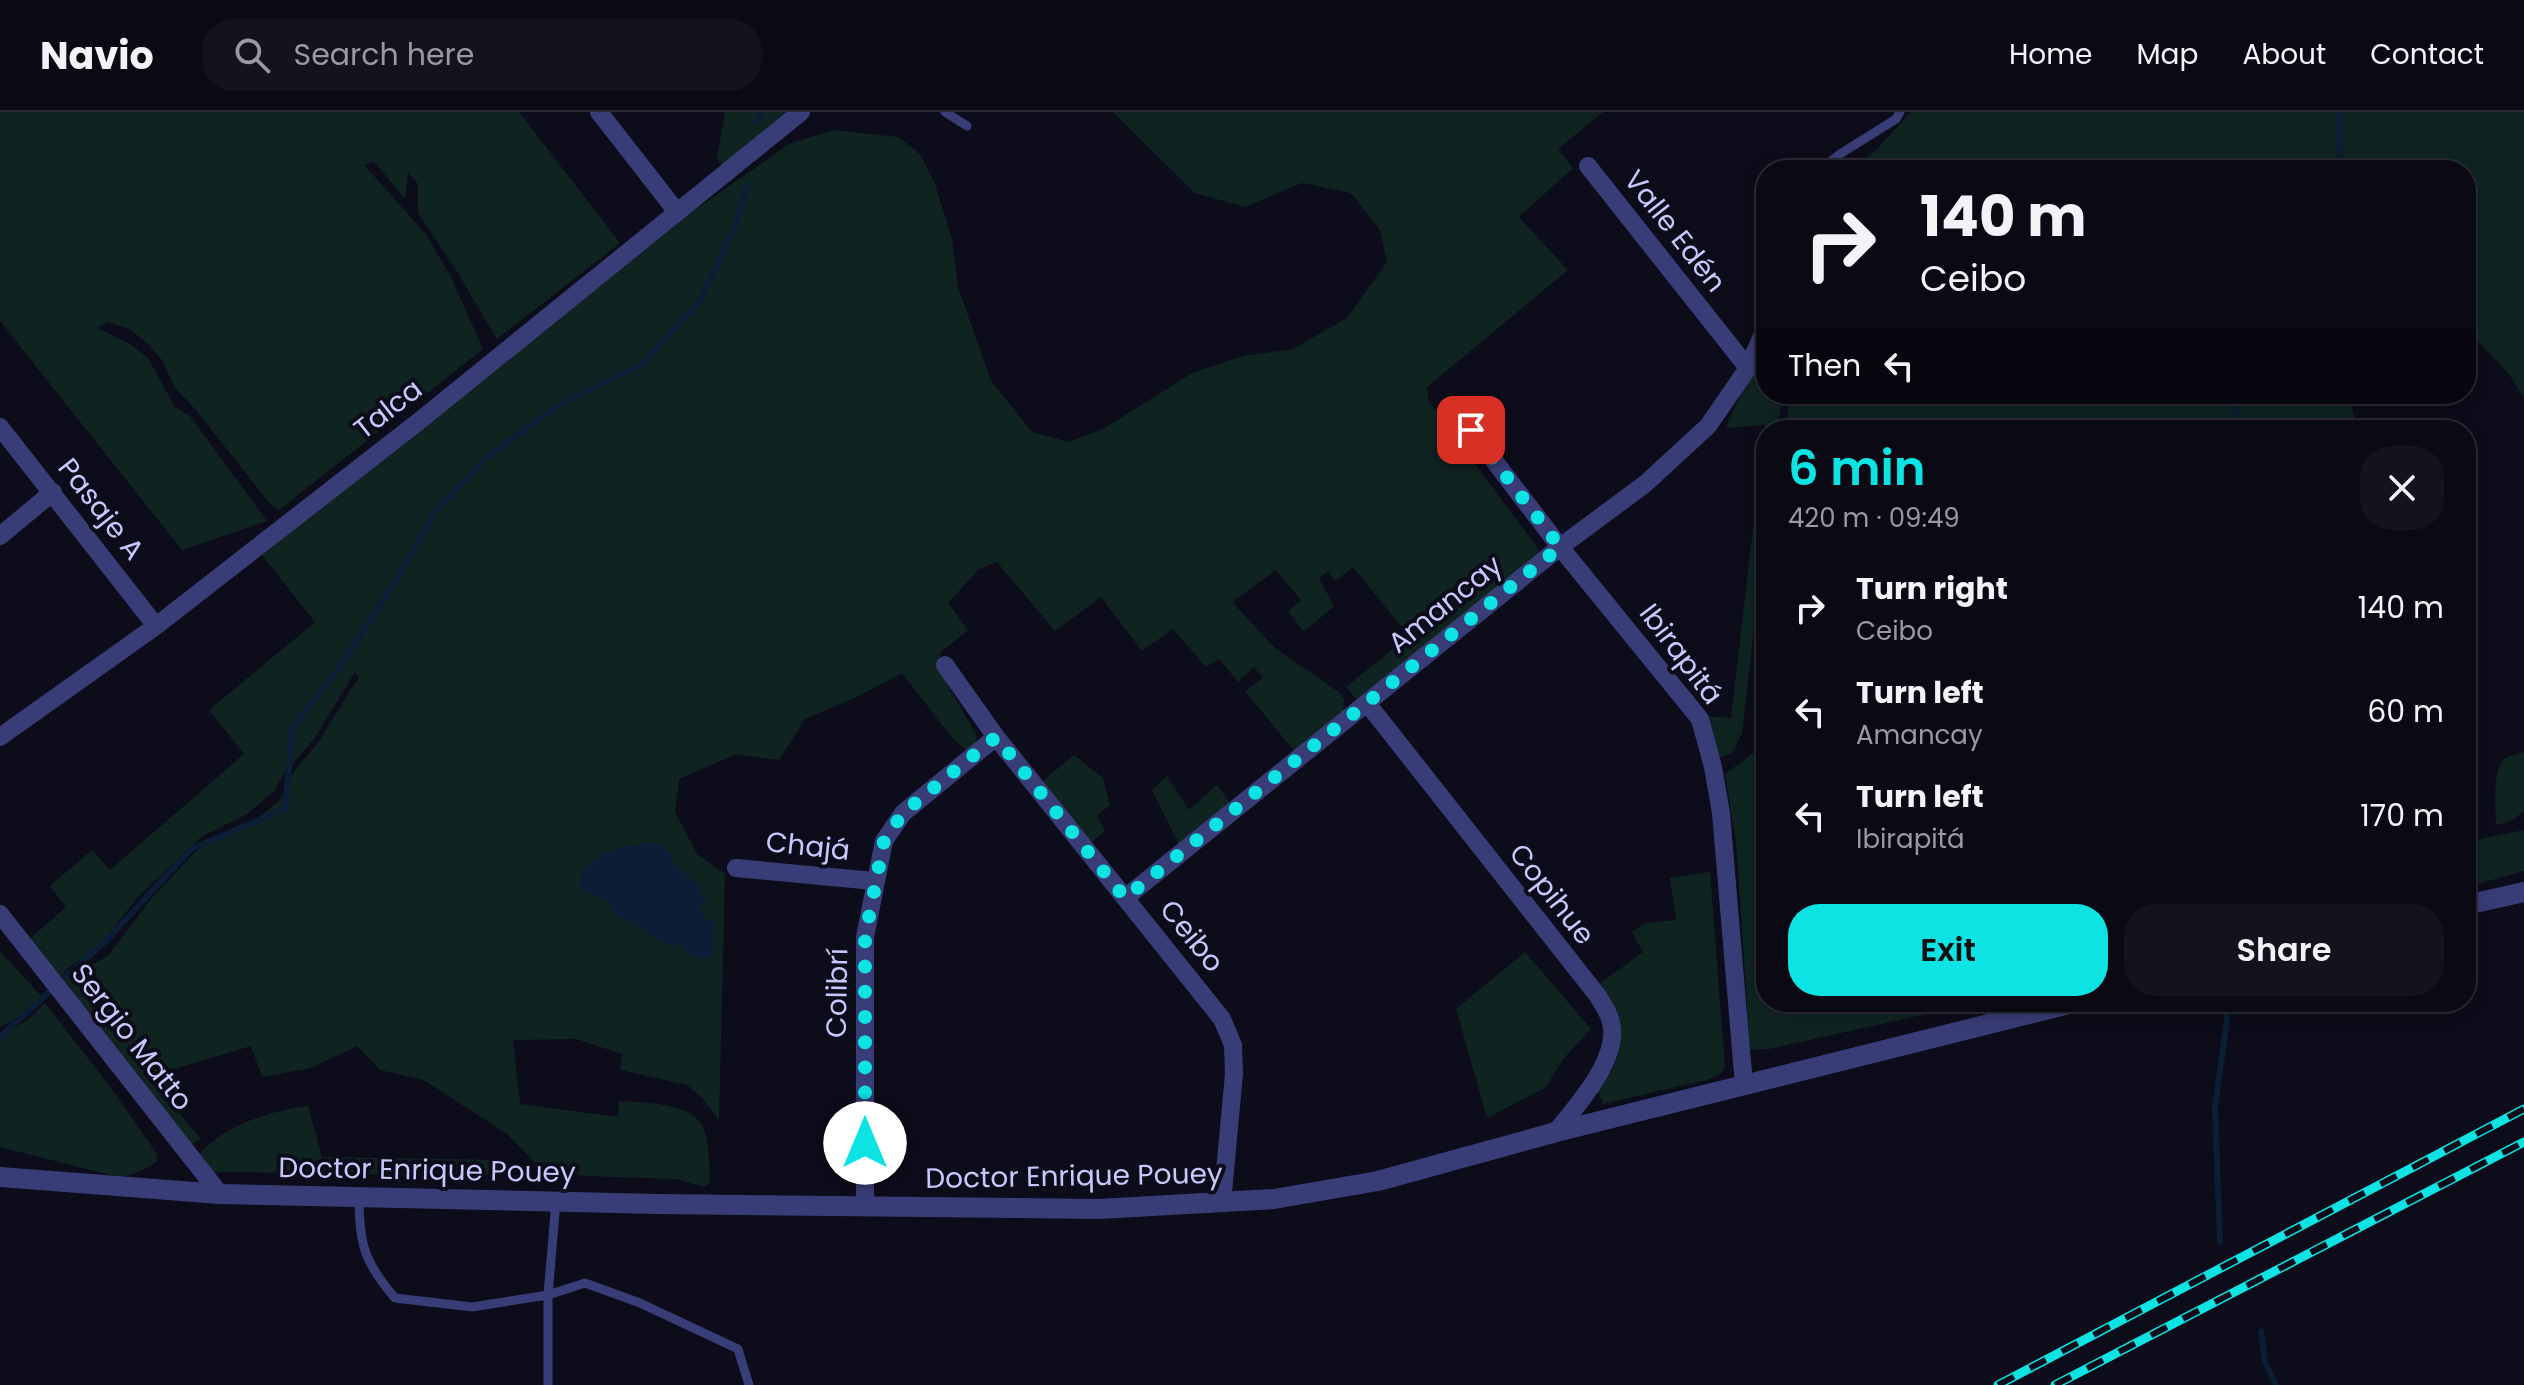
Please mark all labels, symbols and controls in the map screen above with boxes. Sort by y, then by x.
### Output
search box [202,19,762,91]
text: Navio [40,29,154,82]
icon: search [230,33,274,77]
text: Search here [294,33,474,76]
text: Home [2009,35,2092,74]
text: Map [2136,35,2198,74]
text: About [2242,35,2326,74]
text: Contact [2370,35,2484,74]
street label: Valle Edén [1615,162,1735,300]
text: 140 m [1920,177,2087,256]
icon: right [1788,192,1892,296]
text: Ceibo [1920,253,2026,304]
text: Then [1788,344,1861,387]
icon: left [1877,344,1921,388]
street label: Talca [346,370,430,448]
pin [1437,396,1505,464]
icon: arrive [1449,408,1493,452]
text: 6 min [1788,435,1926,502]
button: close [2360,446,2444,530]
street label: Pasaje A [49,450,153,568]
text: 420 m · 09:49 [1788,500,1960,536]
street label: Amancay [1380,546,1510,662]
text: Turn right [1856,567,2008,610]
icon: right [1788,586,1832,630]
text: 140 m [2358,586,2444,629]
street label: Ibirapitá [1630,596,1732,712]
text: Ceibo [1856,613,1933,649]
text: Turn left [1856,671,1984,714]
icon: left [1788,690,1832,734]
text: 60 m [2367,690,2444,733]
text: Amancay [1856,717,1983,753]
text: Turn left [1856,775,1984,818]
icon: left [1788,794,1832,838]
text: 170 m [2360,794,2444,837]
text: Ibirapitá [1856,821,1965,857]
street label: Chajá [764,822,852,870]
street label: Copihue [1500,835,1604,953]
street label: Ceibo [1151,892,1233,980]
button: Exit [1788,904,2108,996]
button: Share [2124,904,2444,996]
street label: Colibrí [817,948,857,1038]
street label: Sergio Matto [62,955,202,1119]
position arrow [823,1101,907,1185]
street label: Doctor Enrique Pouey [278,1148,576,1192]
street label: Doctor Enrique Pouey [925,1154,1223,1198]

